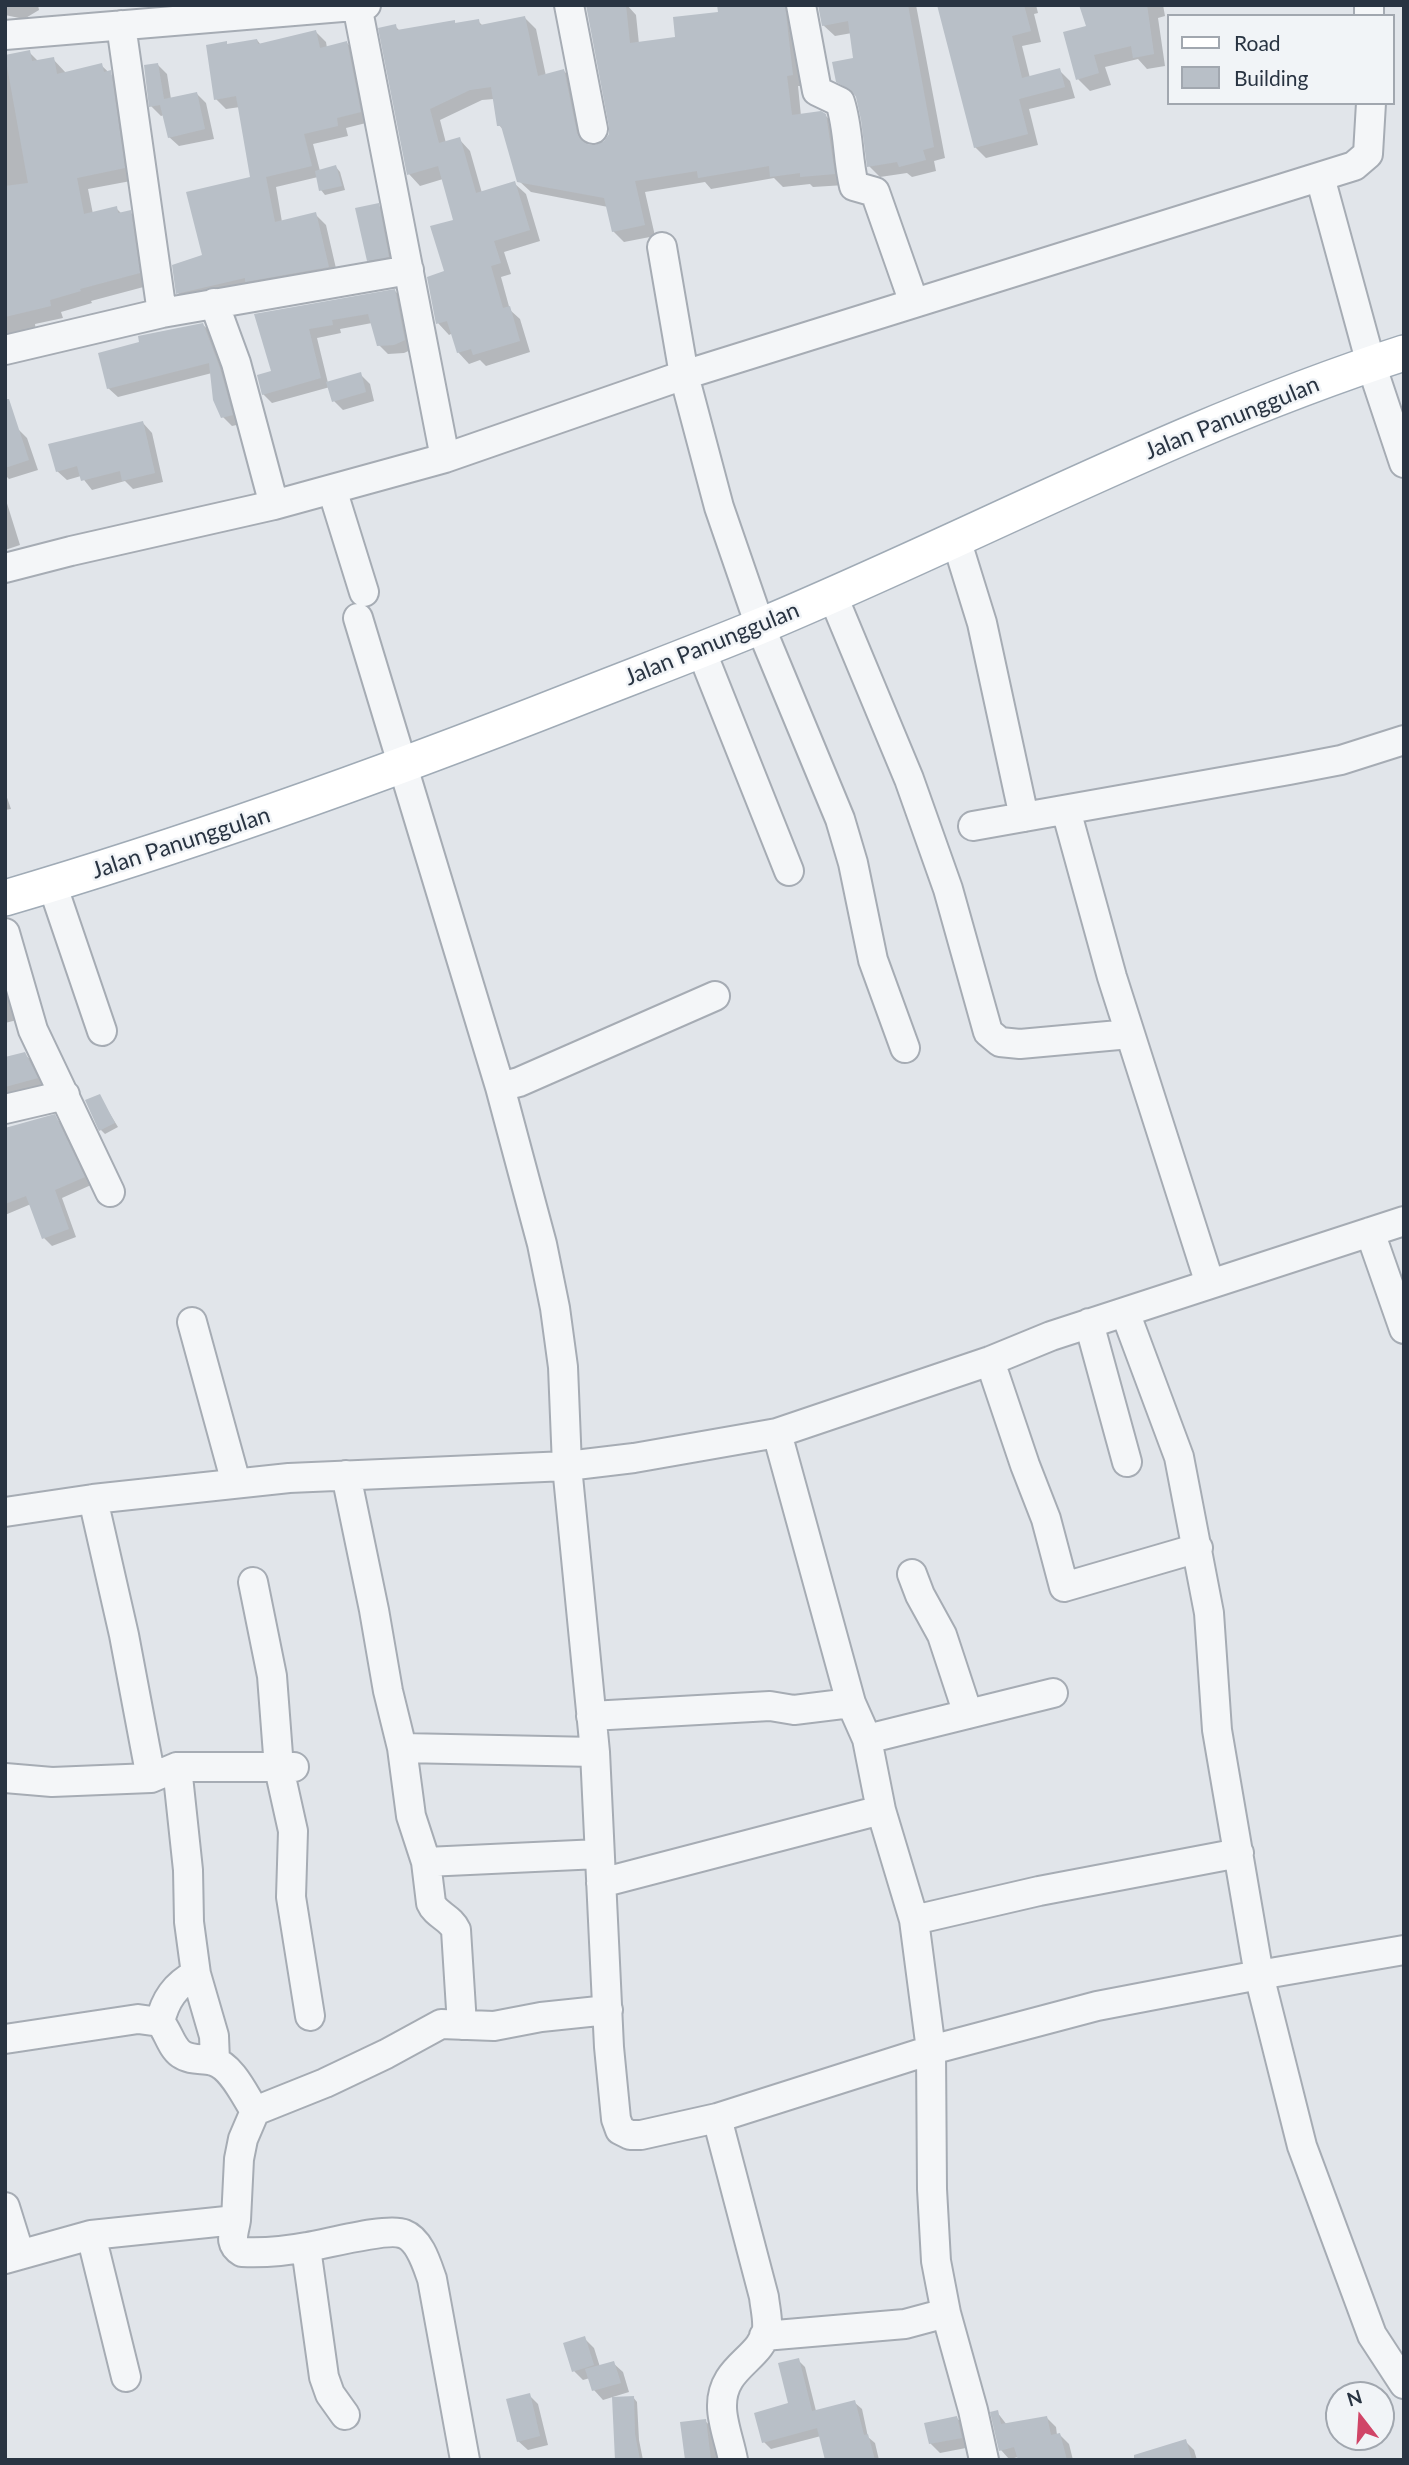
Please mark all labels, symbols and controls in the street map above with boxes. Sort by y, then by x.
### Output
legend [1168,14,1395,105]
text: Road [1234,30,1281,55]
text: Building [1234,65,1309,90]
street label: Jalan Panunggulan [1141,370,1323,466]
street label: Jalan Panunggulan [621,596,803,692]
street label: Jalan Panunggulan [88,801,274,885]
north arrow [1325,2381,1395,2451]
text: N [1344,2384,1365,2410]

